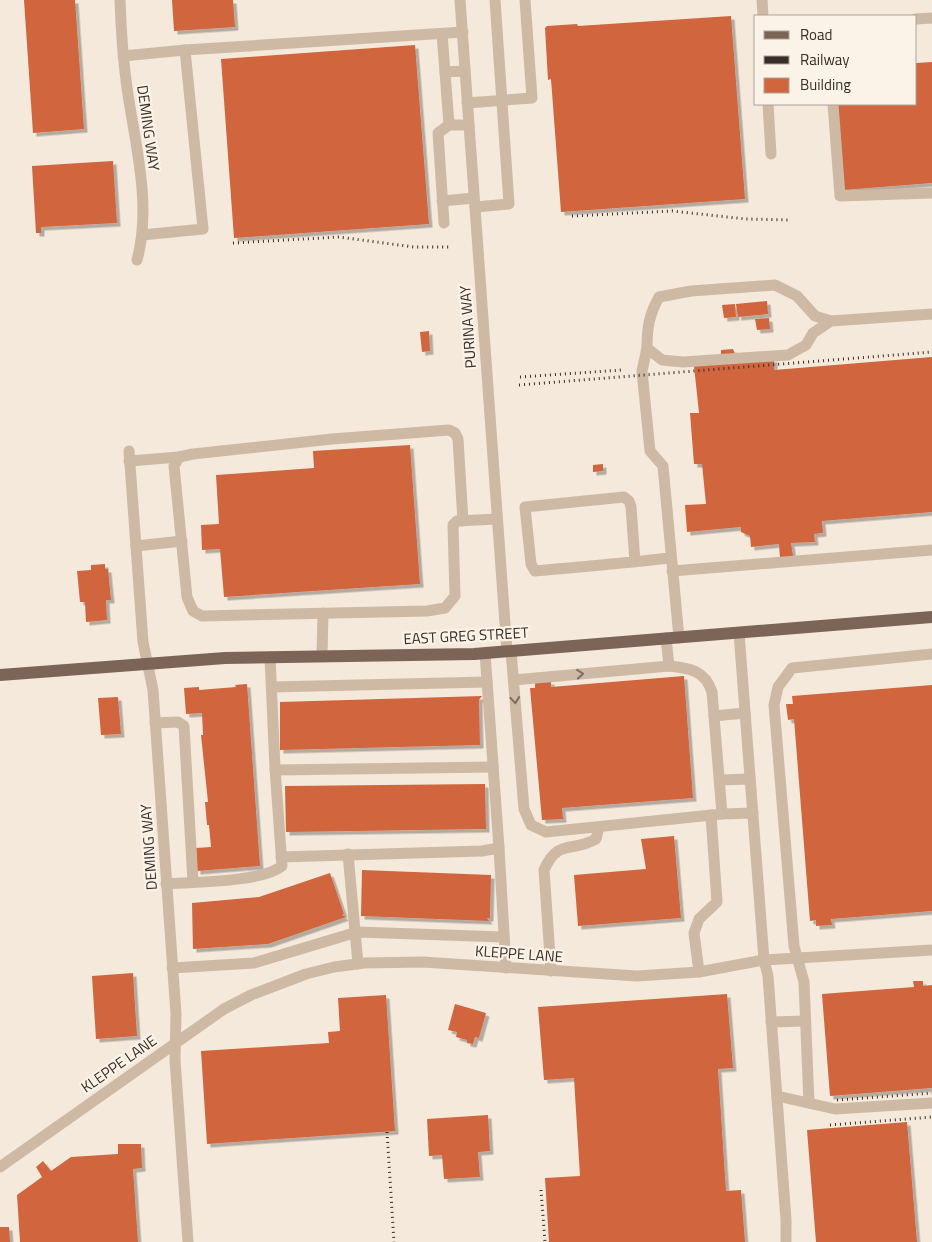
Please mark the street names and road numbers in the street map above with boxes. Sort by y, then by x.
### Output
street label: DEMING WAY [131,84,166,172]
street label: PURINA WAY [453,285,482,369]
street label: EAST GREG STREET [403,621,529,650]
street label: DEMING WAY [134,803,163,891]
street label: KLEPPE LANE [474,939,564,968]
street label: KLEPPE LANE [76,1029,161,1098]

